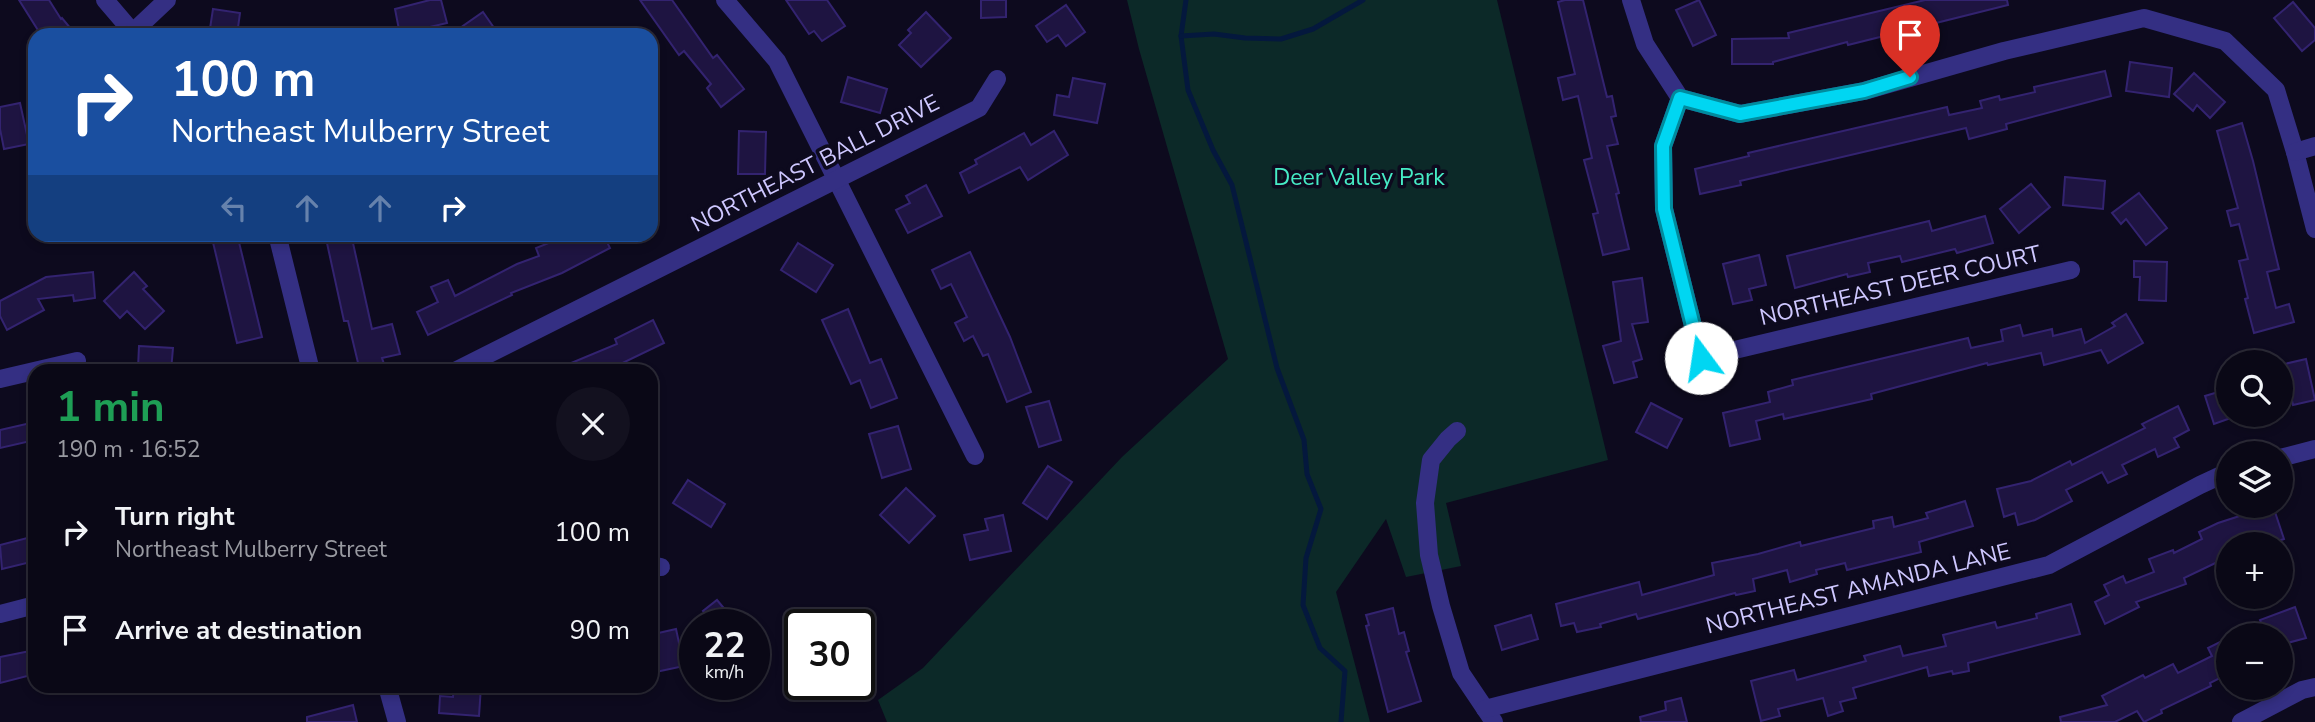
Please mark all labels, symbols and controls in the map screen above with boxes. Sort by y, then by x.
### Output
pin [1880,5,1940,77]
icon: arrive [1891,16,1929,54]
text: 100 m [171,46,315,113]
icon: right [56,56,147,147]
street label: NORTHEAST BALL DRIVE [686,87,945,240]
text: Northeast Mulberry Street [171,110,549,153]
park label: Deer Valley Park [1273,162,1445,193]
icon: left [215,189,253,227]
icon: ahead [288,189,326,227]
icon: ahead [361,189,399,227]
icon: right [434,189,472,227]
street label: NORTHEAST DEER COURT [1757,238,2044,333]
position arrow [1664,321,1738,395]
map controls [2216,350,2293,700]
button: search [2216,350,2293,427]
text: 1 min [56,379,165,436]
button: close [556,387,630,461]
text: 190 m · 16:52 [56,434,201,465]
button: layers [2216,441,2293,518]
text: Turn right [115,499,234,534]
icon: right [56,513,94,551]
text: 100 m [554,515,630,550]
button: + [2216,532,2293,609]
text: Northeast Mulberry Street [115,534,387,565]
street label: NORTHEAST AMANDA LANE [1702,536,2014,641]
speed limit sign: 30 [784,609,875,700]
icon: arrive [56,611,94,649]
text: Arrive at destination [115,613,362,648]
text: 90 m [570,613,630,648]
text: 22 [703,622,746,669]
button: − [2216,623,2293,700]
text: km/h [705,660,744,684]

